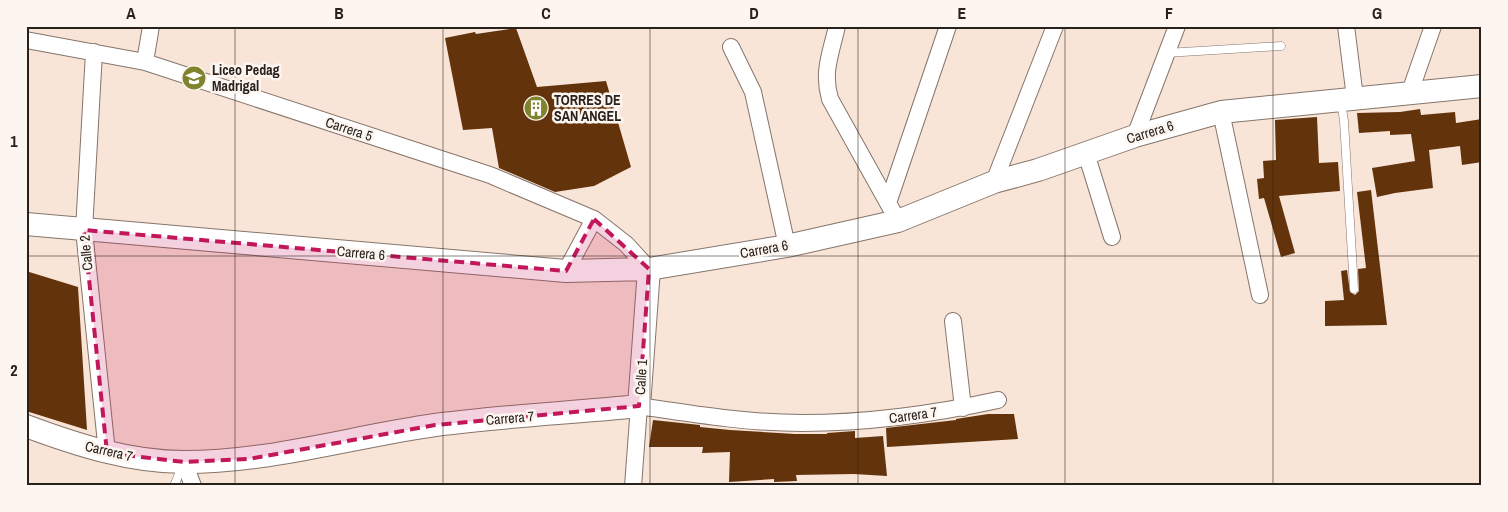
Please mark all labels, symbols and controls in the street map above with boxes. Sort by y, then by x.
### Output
text: A [126,2,136,24]
text: B [334,2,344,24]
text: C [541,2,551,24]
text: D [749,2,759,24]
text: E [958,2,967,24]
text: F [1165,2,1173,24]
text: G [1372,2,1382,24]
place label: Liceo Pedag Madrigal [212,61,280,95]
school or university icon: Liceo Pedag Madrigal [181,65,207,91]
place label: TORRES DE SAN ANGEL [554,91,621,125]
building icon: TORRES DE SAN ANGEL [523,95,549,121]
street label: Carrera 5 [323,113,375,145]
street label: Carrera 6 [1124,116,1176,148]
text: 1 [10,130,18,152]
street label: Calle 2 [75,234,97,272]
street label: Carrera 6 [739,236,789,262]
street label: Carrera 6 [336,242,386,264]
street label: Calle 1 [631,358,651,395]
text: 2 [10,359,18,381]
street label: Carrera 7 [888,403,938,427]
street label: Carrera 7 [485,407,535,429]
street label: Carrera 7 [83,437,135,465]

